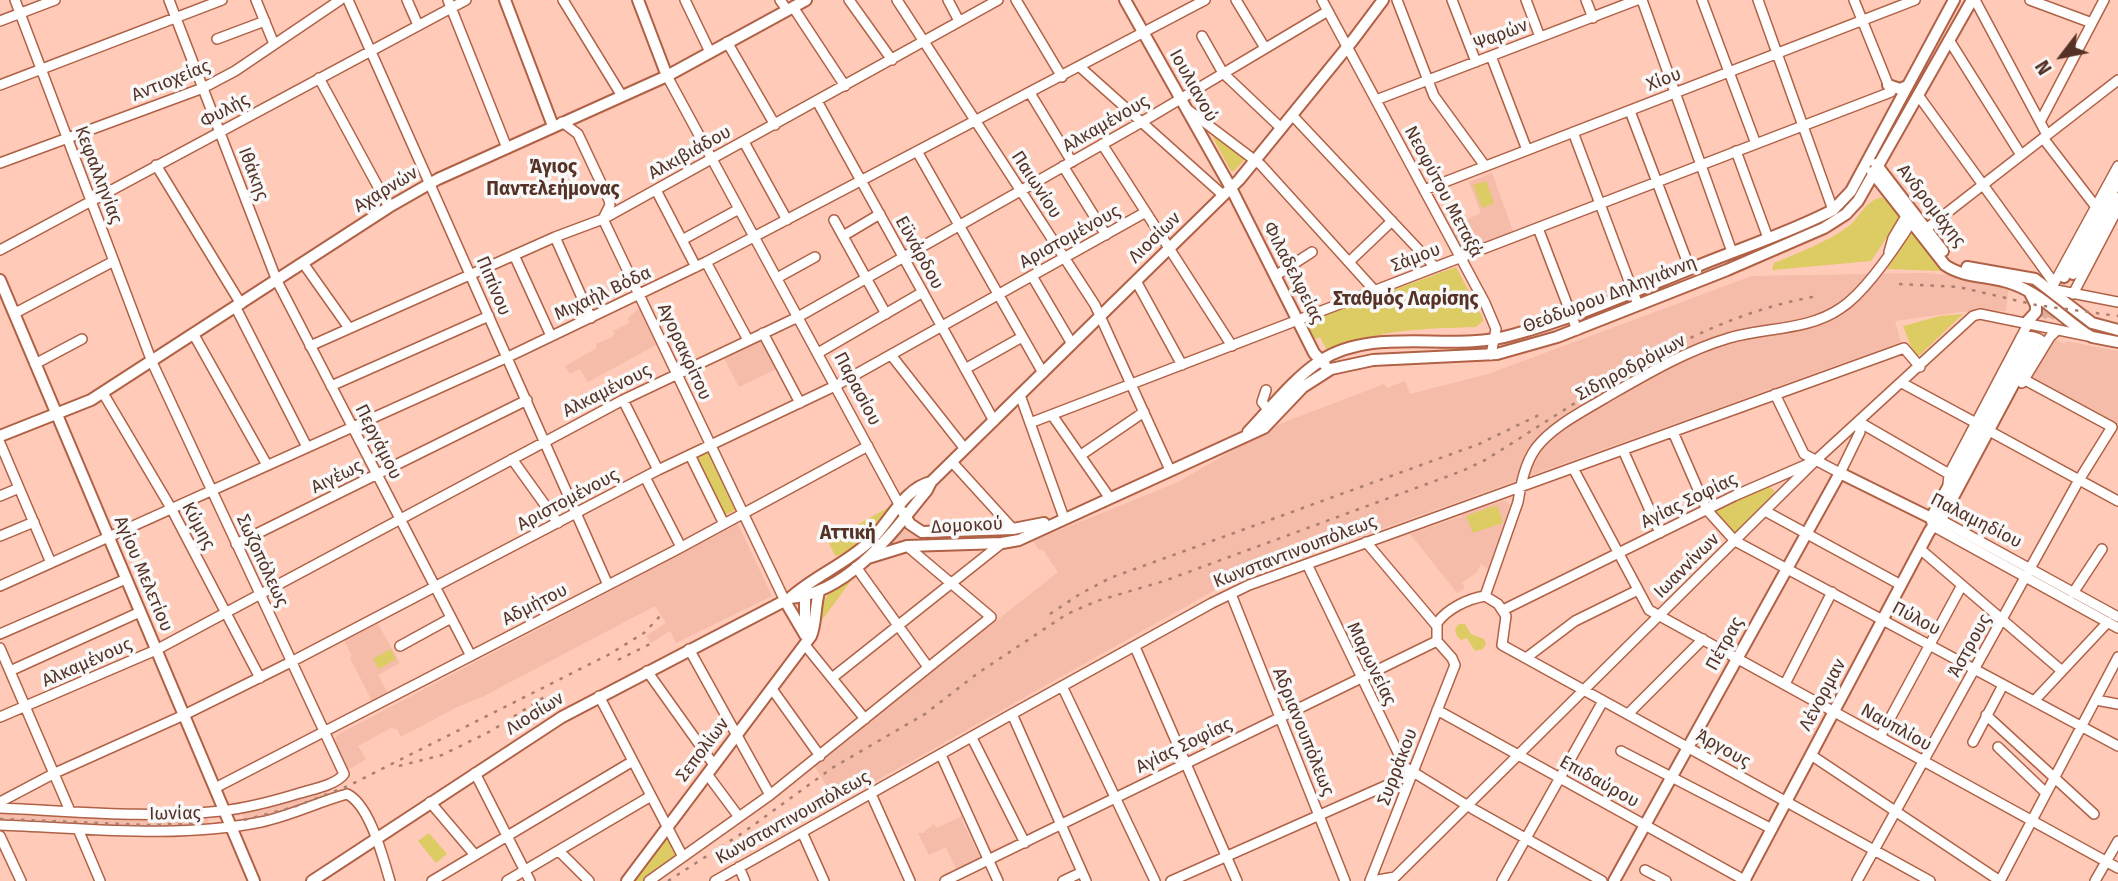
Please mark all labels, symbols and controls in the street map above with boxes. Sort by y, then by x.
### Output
street label: Ψαρών [1471,15,1531,55]
north arrow [2027,21,2097,91]
street label: Ιουλιανού [1164,46,1222,126]
street label: Αντιοχείας [129,55,213,107]
text: N [2031,56,2057,79]
street label: Χίου [1644,64,1684,96]
street label: Φυλής [197,89,253,133]
street label: Αλκαμένους [1059,91,1153,157]
street label: Αλκιβιάδου [645,121,735,185]
street label: Κεφαλληνίας [69,123,127,227]
street label: Νεοφύτου Μεταξά [1399,123,1487,261]
street label: Ιθάκης [233,145,273,203]
street label: Παιωνίου [1006,147,1066,223]
district label: Άγιος Παντελεήμονας [486,157,620,201]
street label: Ανδρομάχης [1892,160,1970,252]
street label: Αχαρνών [350,163,422,217]
street label: Αριστομένους [1016,200,1124,274]
street label: Λιοσίων [1124,208,1186,268]
street label: Εϋνάρδου [890,213,948,293]
street label: Φιλαδελφείας [1258,218,1328,328]
street label: Σάμου [1388,239,1444,277]
street label: Θεόδωρου Δηληγιάννη [1520,252,1700,338]
street label: Πιπίνου [471,253,515,319]
street label: Μιχαήλ Βόδα [551,262,655,326]
district label: Σταθμός Λαρίσης [1333,289,1479,311]
street label: Αγορακρίτου [652,300,716,404]
street label: Σιδηροδρόμων [1573,330,1689,406]
street label: Παρασίου [829,349,885,429]
street label: Αλκαμένους [559,360,655,422]
street label: Περγάμου [350,401,406,483]
street label: Αιγέως [308,455,366,499]
street label: Αριστομένους [514,464,622,536]
street label: Αγίας Σοφίας [1638,468,1740,534]
street label: Παλαμηδίου [1927,489,2025,553]
street label: Κύμης [177,499,219,553]
street label: Σωζοπόλεως [231,511,293,611]
street label: Κωνσταντινουπόλεως [1210,511,1380,593]
street label: Αγίου Μελετίου [109,513,177,635]
street label: Δομοκού [930,513,1004,539]
district label: Αττική [820,523,876,545]
street label: Ιωαννίνων [1650,529,1724,603]
street label: Αδμήτου [499,579,571,631]
street label: Πύλου [1888,597,1944,641]
street label: Άστρους [1944,611,1996,681]
street label: Πέτρας [1702,614,1748,674]
street label: Μαρωνείας [1342,619,1400,709]
street label: Αλκαμένους [39,634,135,692]
street label: Λένορμαν [1795,655,1851,735]
street label: Αδριανουπόλεως [1267,665,1339,799]
street label: Λιοσίων [502,688,568,740]
street label: Ναυπλίου [1857,700,1935,756]
street label: Αγίας Σοφίας [1133,713,1235,779]
street label: Σεπολίων [672,714,734,786]
street label: Συρράκου [1373,725,1423,809]
street label: Άργους [1692,725,1754,773]
street label: Επιδαύρου [1555,751,1643,813]
street label: Κωνσταντινουπόλεως [712,767,874,869]
street label: Ιωνίας [149,803,201,825]

